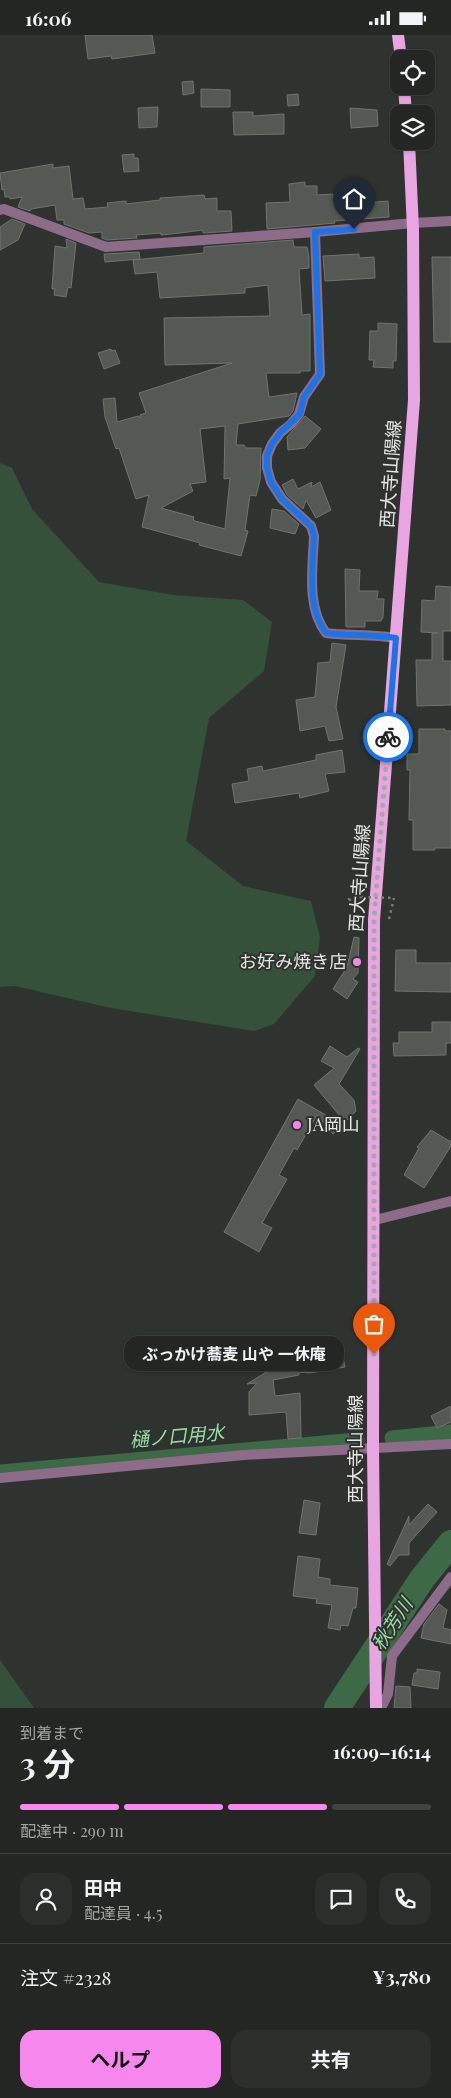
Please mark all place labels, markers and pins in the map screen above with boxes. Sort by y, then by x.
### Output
pin [333,178,375,229]
place label: お好み焼き店 [239,949,347,973]
marker: お好み焼き店 [351,956,363,968]
place label: JA岡山 [306,1112,360,1136]
marker: JA岡山 [291,1119,303,1131]
pin [353,1303,395,1354]
callout: ぶっかけ蕎麦 山や 一休庵 [124,1337,344,1371]

